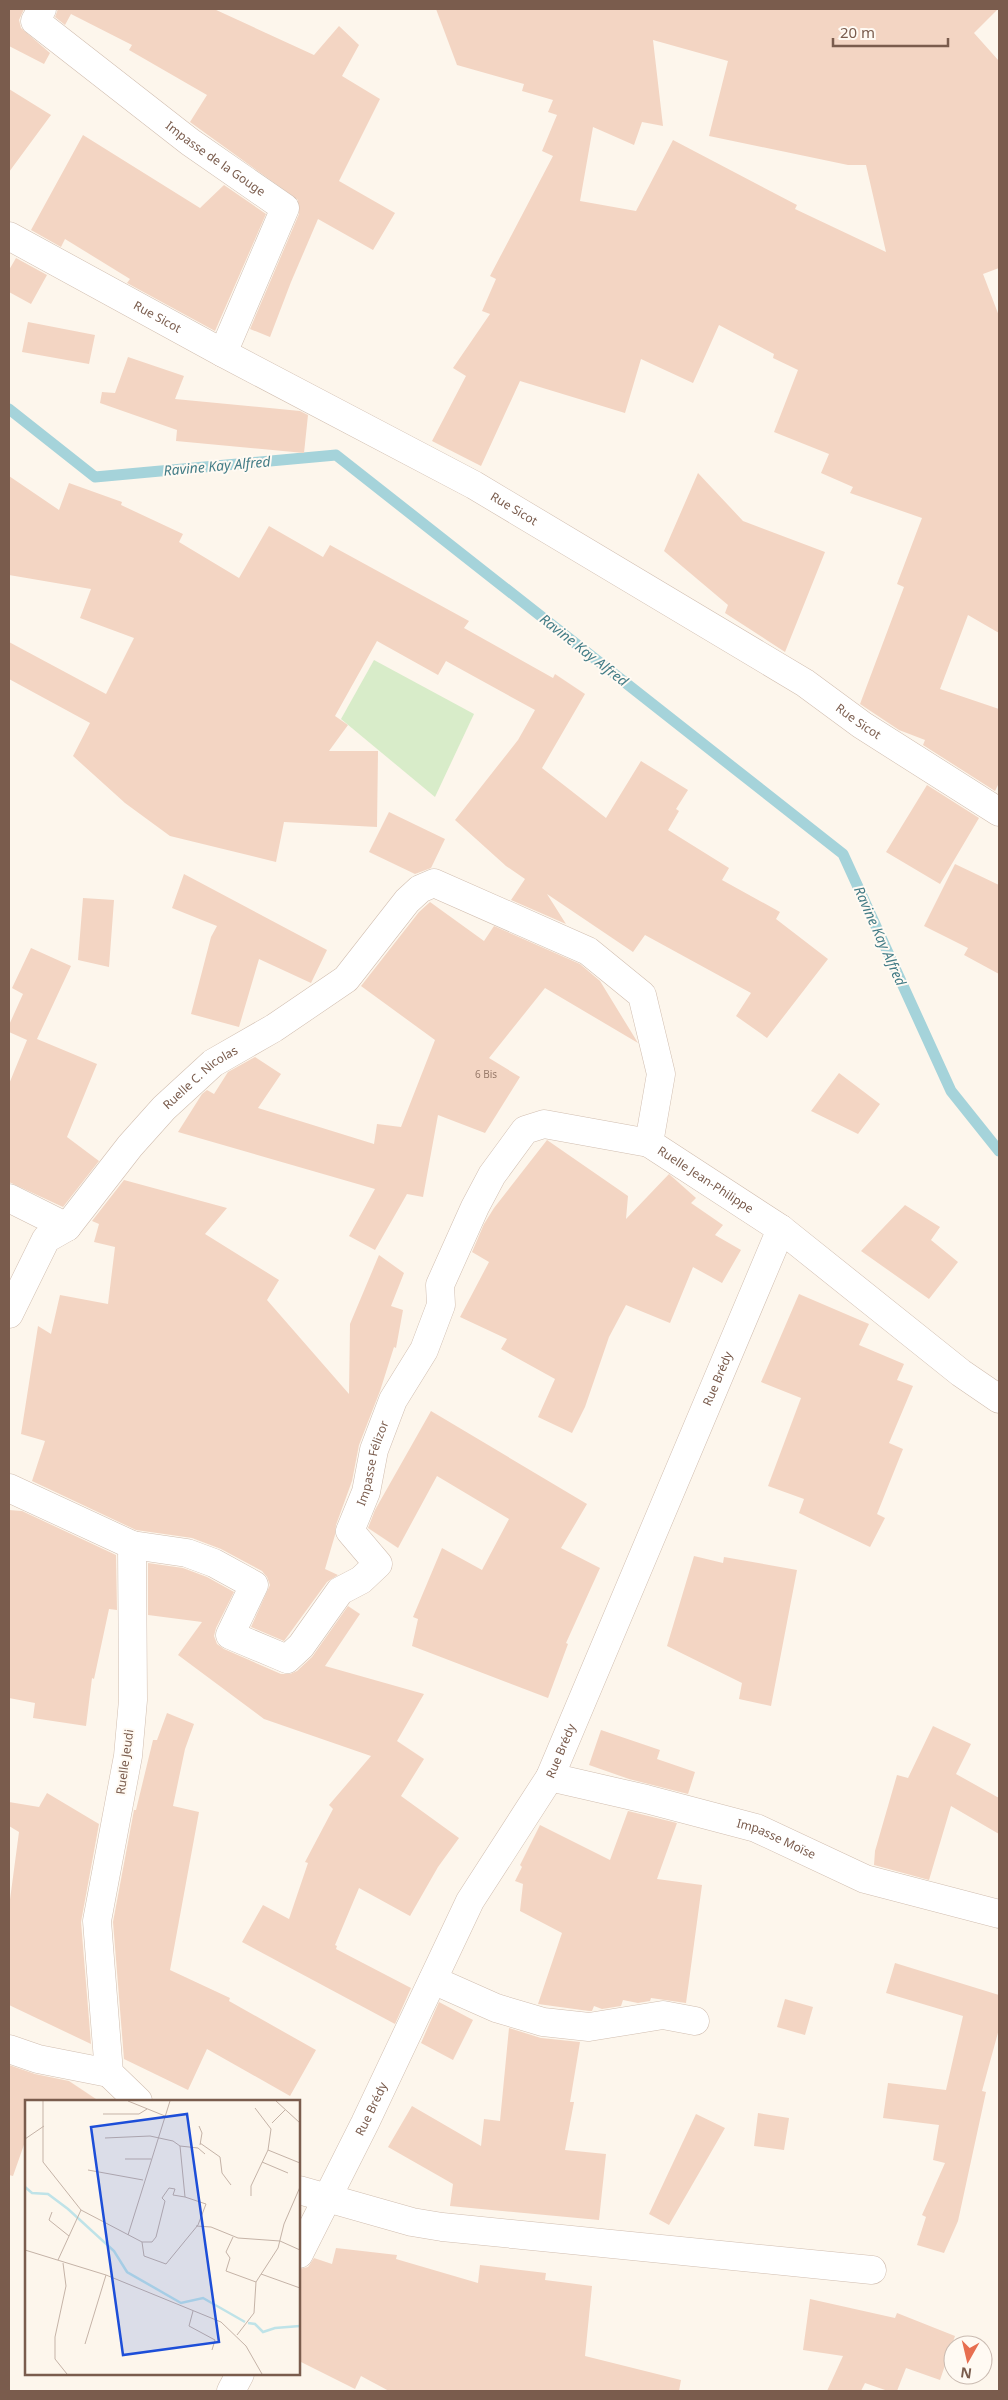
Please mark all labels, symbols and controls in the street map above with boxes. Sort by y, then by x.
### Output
scale bar [833,15,948,47]
text: 20 m [840,22,875,42]
street label: Impasse de la Gouge [162,117,269,200]
street label: Rue Sicot [131,297,185,337]
water label: Ravine Kay Alfred [163,451,272,480]
street label: Rue Sicot [488,488,541,529]
water label: Ravine Kay Alfred [536,609,633,691]
street label: Rue Sicot [832,699,885,743]
water label: Ravine Kay Alfred [850,883,911,989]
street label: Ruelle C. Nicolas [159,1041,241,1113]
house number: 6 Bis [475,1067,497,1081]
street label: Ruelle Jean-Philippe [654,1142,757,1217]
street label: Rue Brédy [698,1348,737,1408]
street label: Impasse Félizor [352,1418,392,1508]
street label: Rue Brédy [541,1720,580,1781]
street label: Ruelle Jeudi [112,1728,137,1796]
street label: Impasse Moïse [735,1814,819,1863]
street label: Rue Brédy [351,2078,391,2139]
inset map [25,2100,300,2375]
north arrow [943,2335,993,2385]
text: N [959,2363,973,2384]

